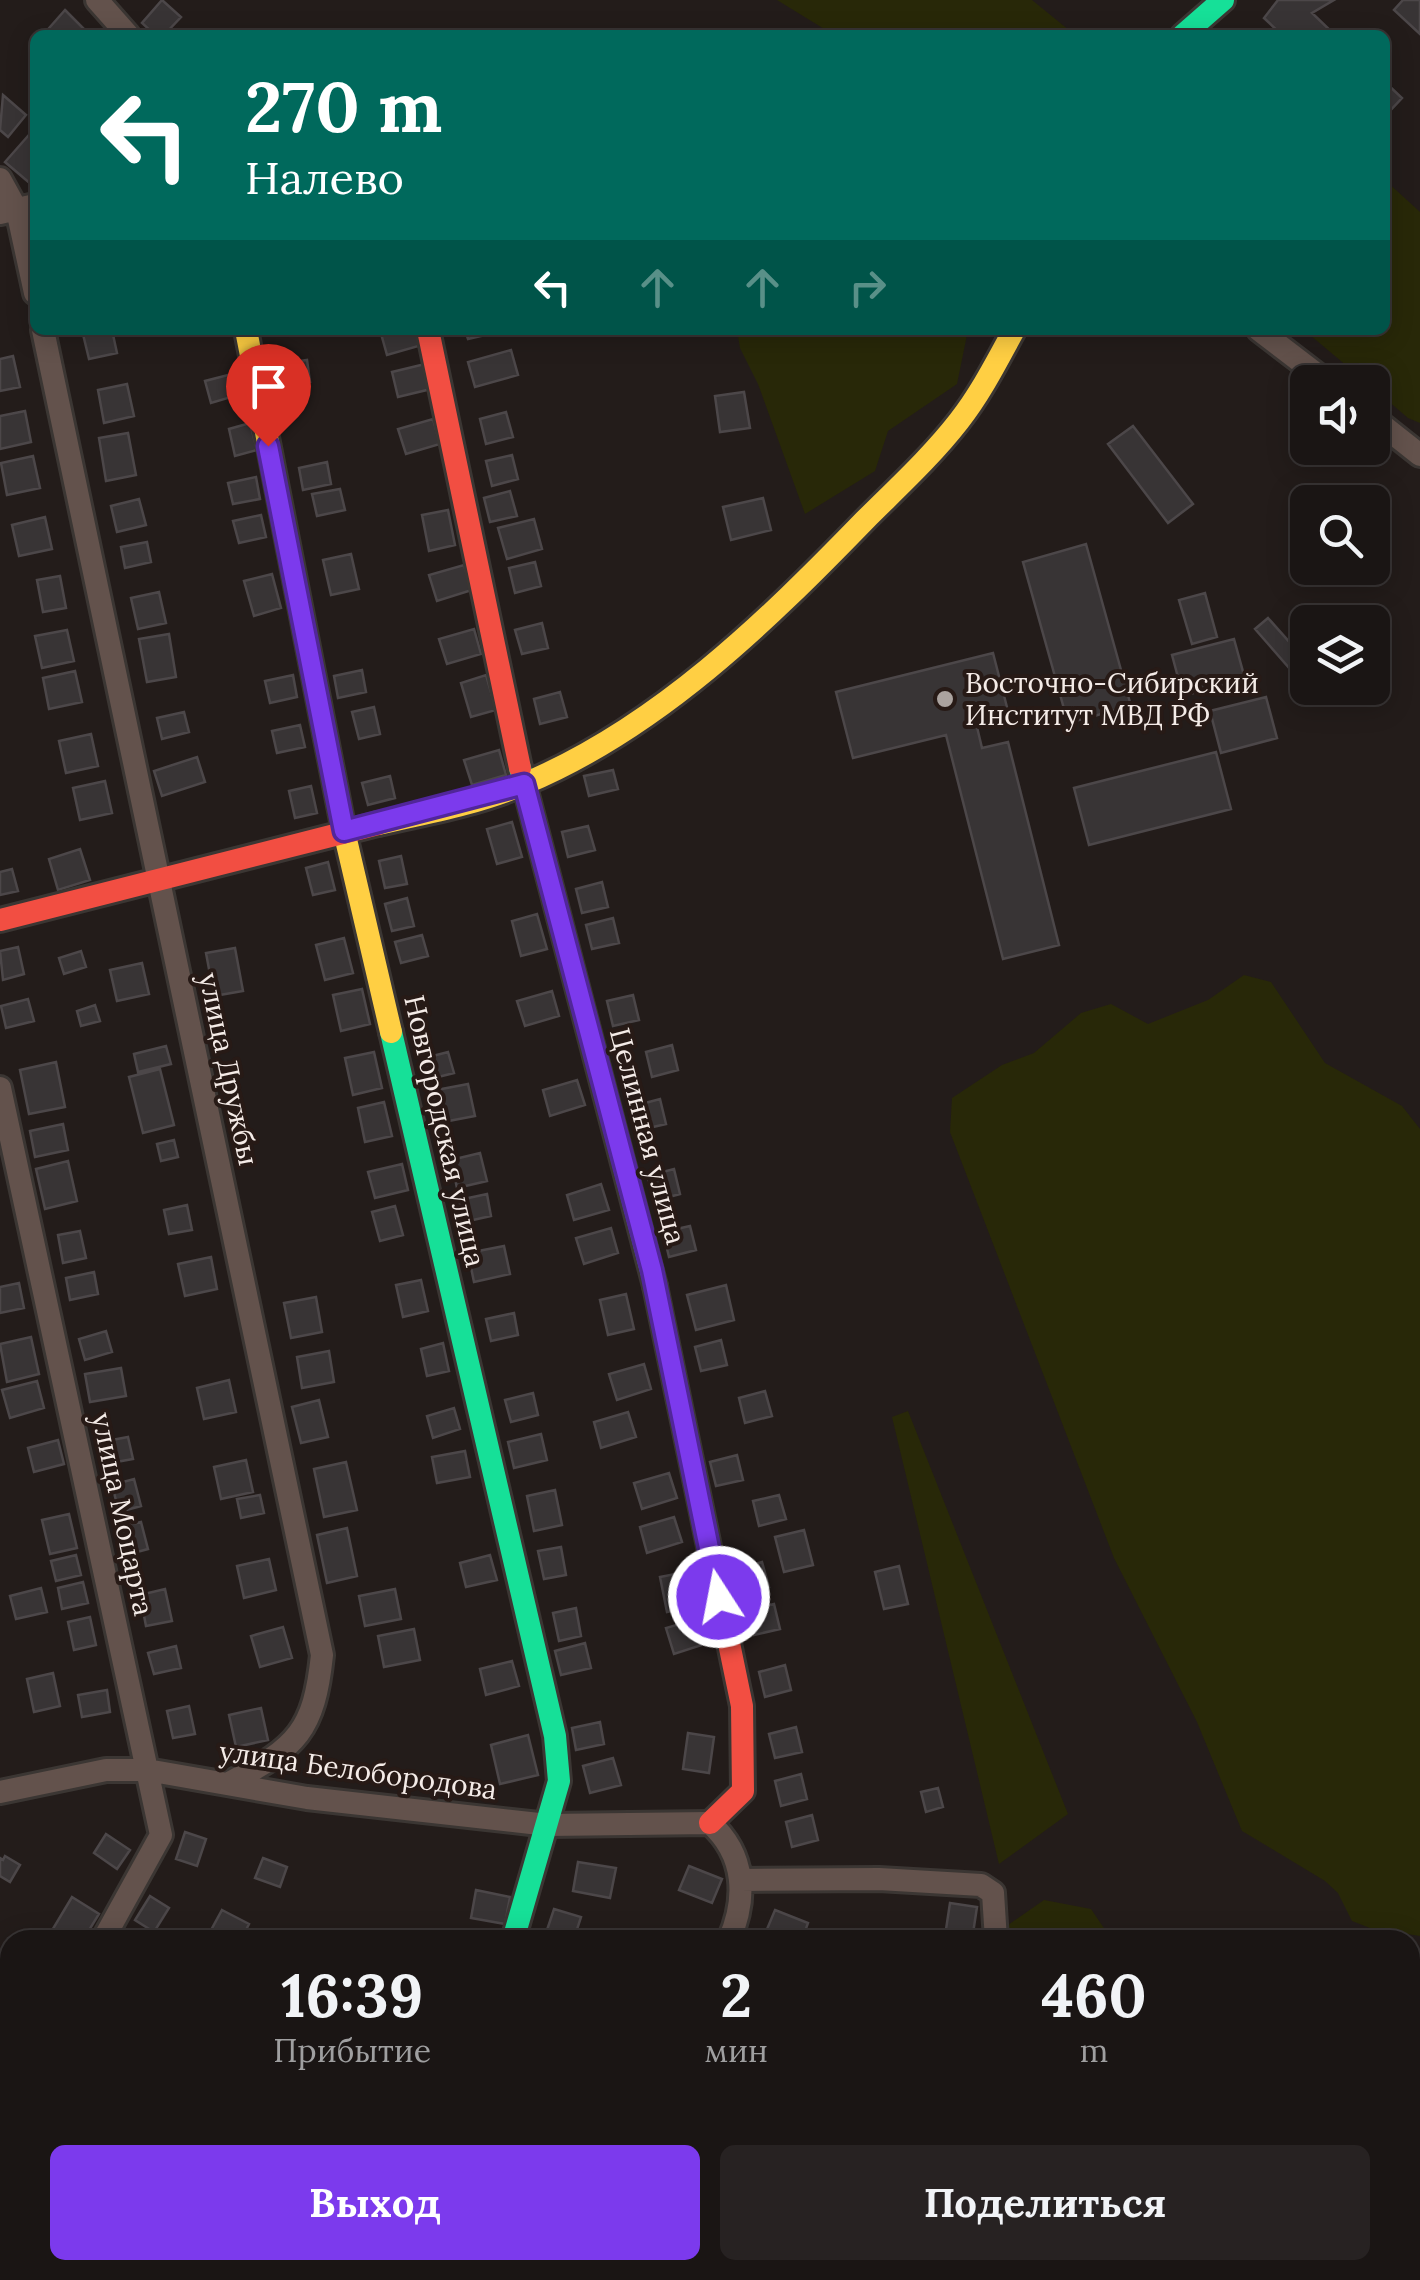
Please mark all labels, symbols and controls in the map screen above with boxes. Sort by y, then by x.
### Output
text: 270 m [245,62,442,151]
icon: left [80,70,210,200]
text: Налево [245,149,404,206]
icon: left [525,260,580,315]
icon: ahead [630,260,685,315]
icon: ahead [735,260,790,315]
icon: right [840,260,895,315]
pin [226,344,311,447]
icon: arrive [241,359,296,414]
map controls [1290,365,1390,705]
button: sound [1290,365,1390,465]
button: search [1290,485,1390,585]
button: layers [1290,605,1390,705]
place label: Восточно-Сибирский Институт МВД РФ [965,665,1259,733]
marker: Восточно-Сибирский Институт МВД РФ [934,688,956,710]
street label: улица Дружбы [191,969,267,1169]
street label: Новгородская улица [396,992,494,1270]
street label: Целинная улица [602,1024,694,1248]
street label: улица Моцарта [84,1409,162,1619]
position arrow [667,1545,771,1649]
street label: улица Белобородова [217,1733,499,1807]
text: 16:39 [281,1957,423,2033]
text: 2 [720,1957,752,2033]
text: 460 [1041,1957,1147,2033]
text: Прибытие [273,2030,431,2071]
text: мин [704,2030,768,2071]
text: m [1080,2030,1108,2071]
button: Выход [50,2145,700,2260]
button: Поделиться [720,2145,1370,2260]

